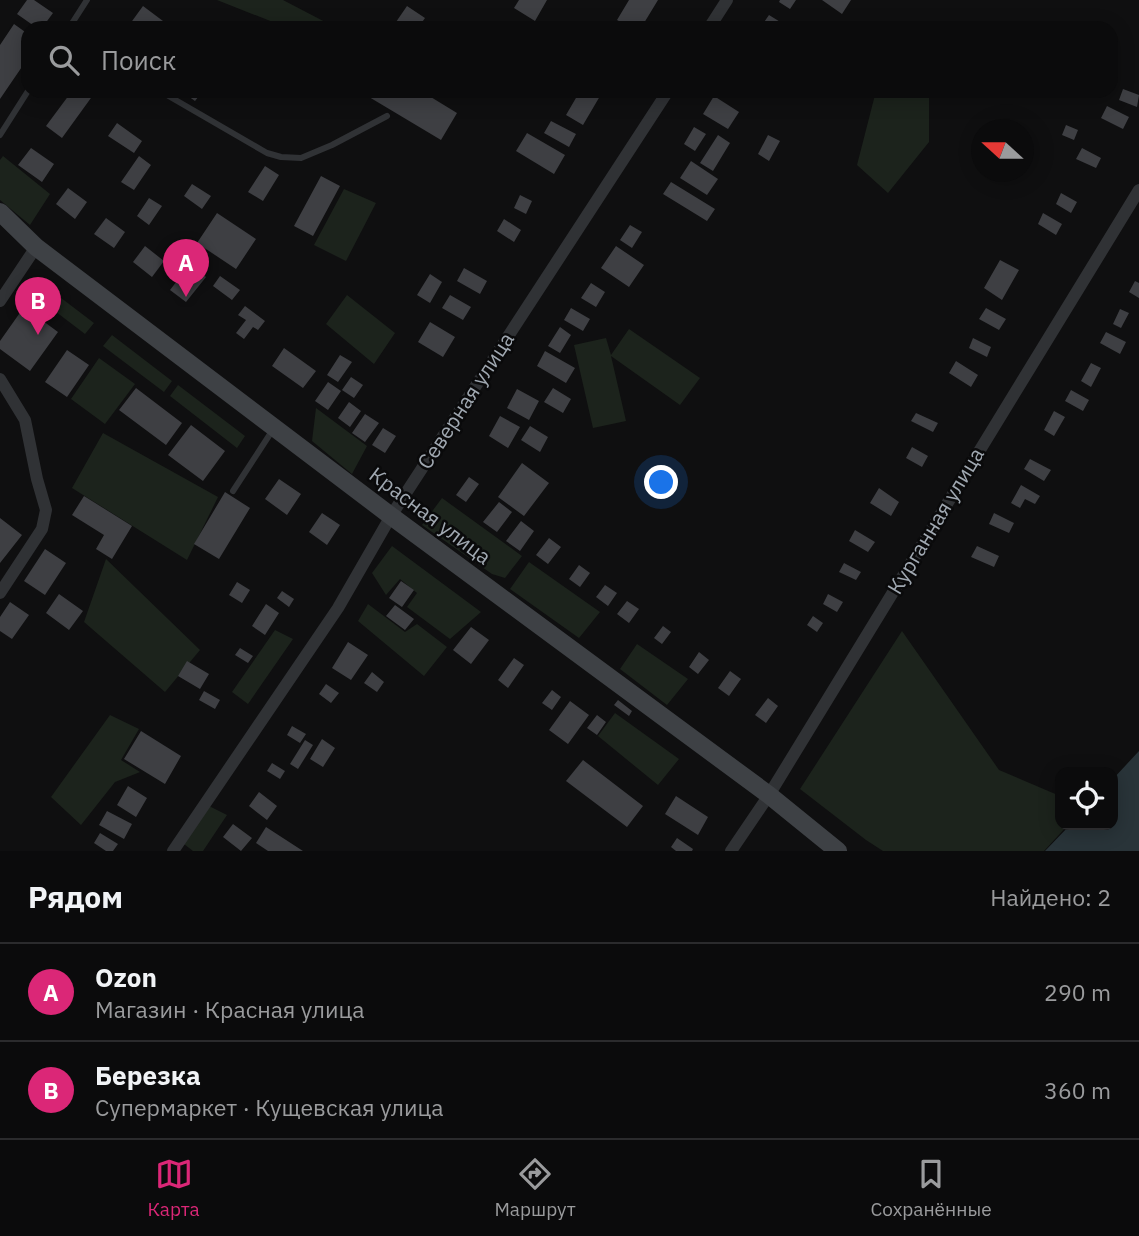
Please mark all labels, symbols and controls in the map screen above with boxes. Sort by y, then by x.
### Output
search box [21,21,1118,98]
icon: search [45,41,83,79]
text: Поиск [101,43,176,77]
north arrow [971,119,1034,182]
pin: A [163,239,209,297]
pin: B [15,277,61,335]
street label: Северная улица [410,327,520,474]
street label: Курганная улица [880,442,990,599]
street label: Красная улица [364,460,497,570]
your location [644,465,678,499]
map controls [1055,767,1118,830]
button: locate [1055,767,1118,830]
text: Рядом [28,877,123,916]
text: Найдено: 2 [990,882,1111,912]
text: Ozon [95,960,157,994]
text: A [43,977,59,1007]
text: 290 m [1044,977,1111,1007]
text: Магазин · Красная улица [95,994,365,1024]
text: Березка [95,1058,201,1092]
text: B [43,1075,59,1105]
text: 360 m [1044,1075,1111,1105]
text: Супермаркет · Кущевская улица [95,1092,444,1122]
tab: Карта [147,1155,200,1221]
tab: Маршрут [494,1155,576,1221]
tab: Сохранённые [870,1155,992,1221]

